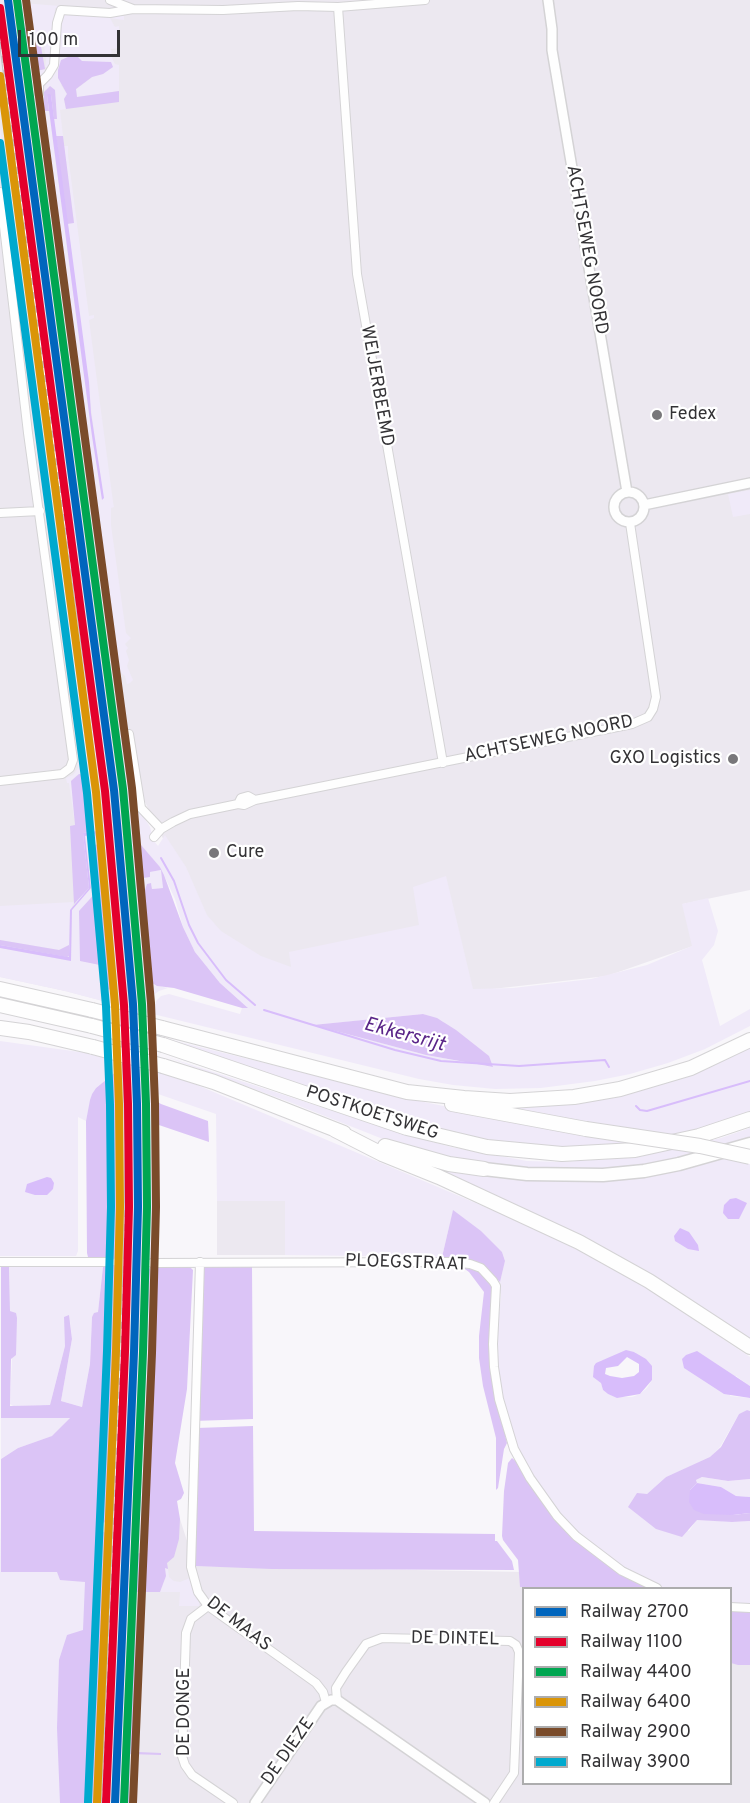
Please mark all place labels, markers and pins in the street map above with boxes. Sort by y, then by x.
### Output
place label: Fedex [669,404,716,426]
marker: Fedex [650,408,664,422]
place label: GXO Logistics [609,748,721,770]
marker: GXO Logistics [726,752,740,766]
place label: Cure [226,842,264,864]
marker: Cure [207,846,221,860]

